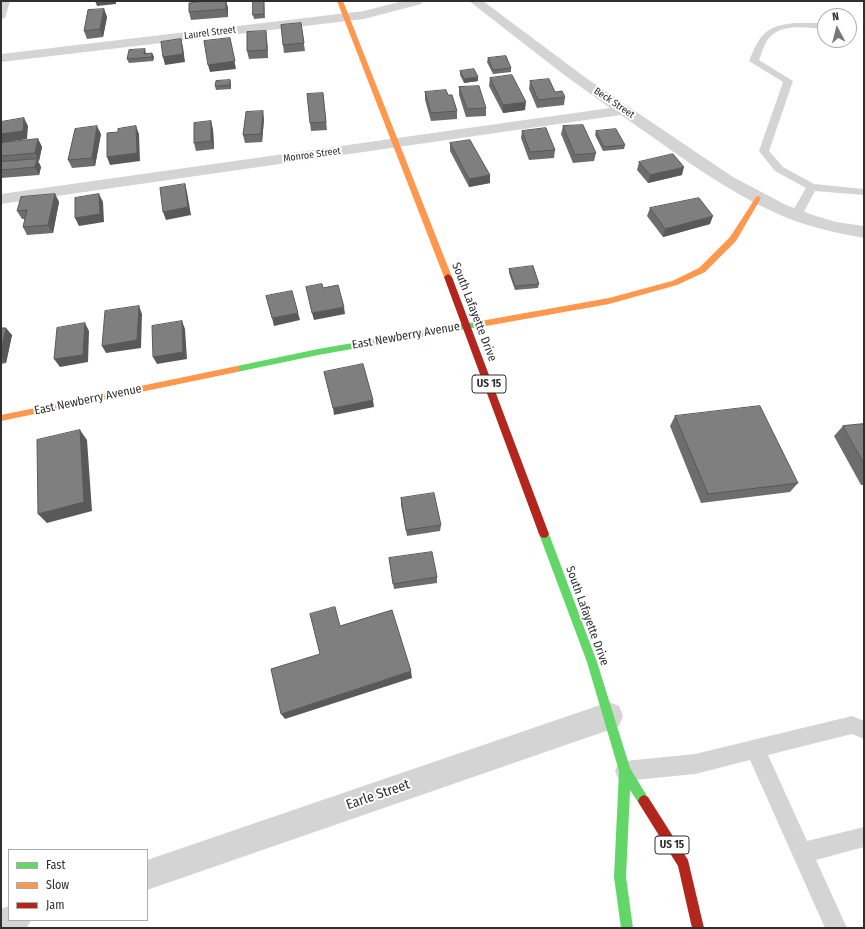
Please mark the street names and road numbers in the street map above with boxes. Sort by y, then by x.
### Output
street label: Laurel Street [183,24,237,42]
street label: Beck Street [591,85,637,121]
street label: Monroe Street [282,145,342,165]
street label: South Lafayette Drive [448,260,500,364]
street label: East Newberry Avenue [351,319,461,353]
road number: US 15 [472,375,506,393]
street label: East Newberry Avenue [33,382,143,418]
street label: South Lafayette Drive [562,564,612,668]
street label: Earle Street [344,776,412,814]
road number: US 15 [655,836,689,854]

